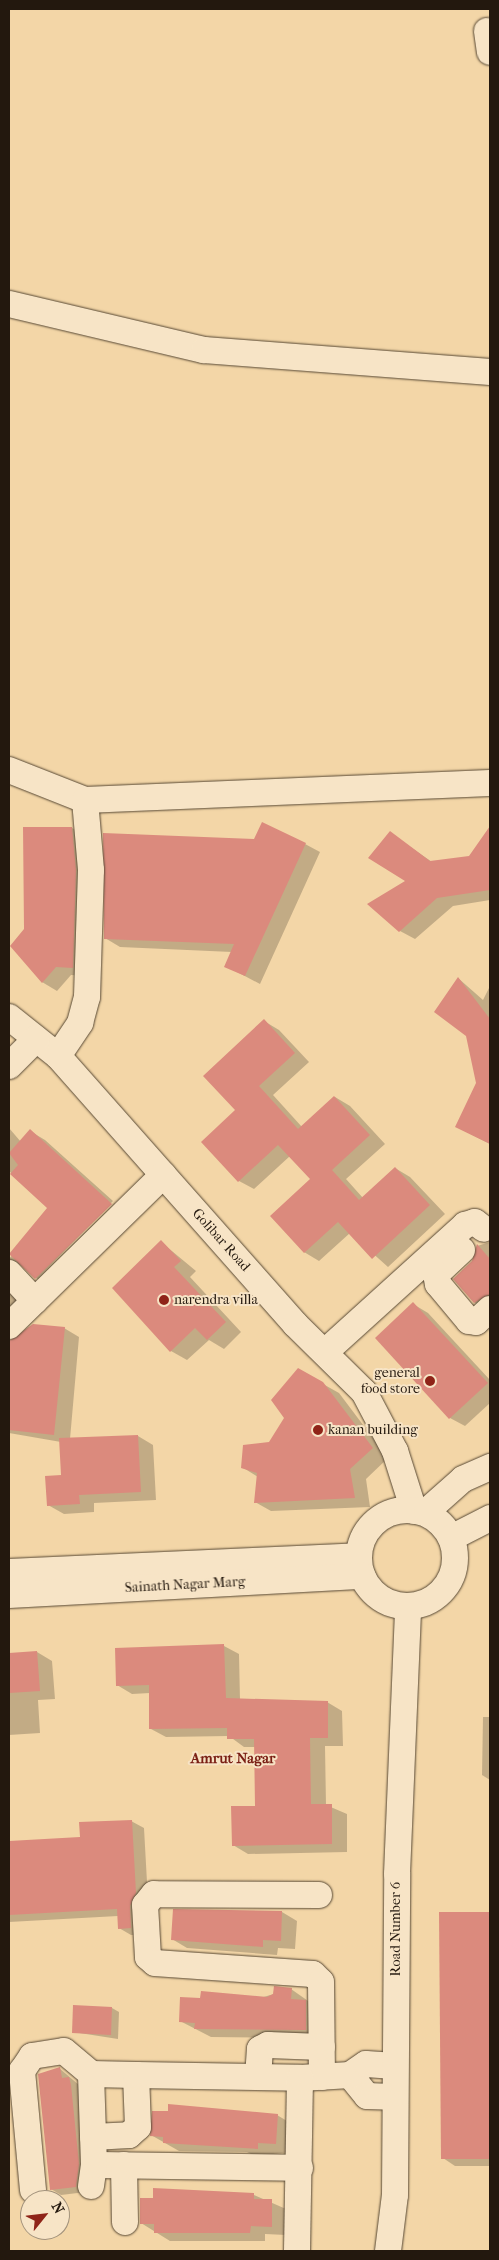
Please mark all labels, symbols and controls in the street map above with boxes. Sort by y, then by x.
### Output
street label: Golibar Road [188,1205,254,1275]
place label: narendra villa [174,1292,258,1308]
marker: narendra villa [158,1294,170,1306]
place label: general food store [361,1365,420,1398]
marker: general food store [424,1375,436,1387]
place label: kanan building [328,1422,418,1438]
marker: kanan building [312,1424,324,1436]
street label: Sainath Nagar Marg [124,1573,246,1597]
district label: Amrut Nagar [191,1750,275,1768]
street label: Road Number 6 [388,1882,404,1976]
north arrow [20,2190,70,2240]
text: N [48,2199,68,2217]

